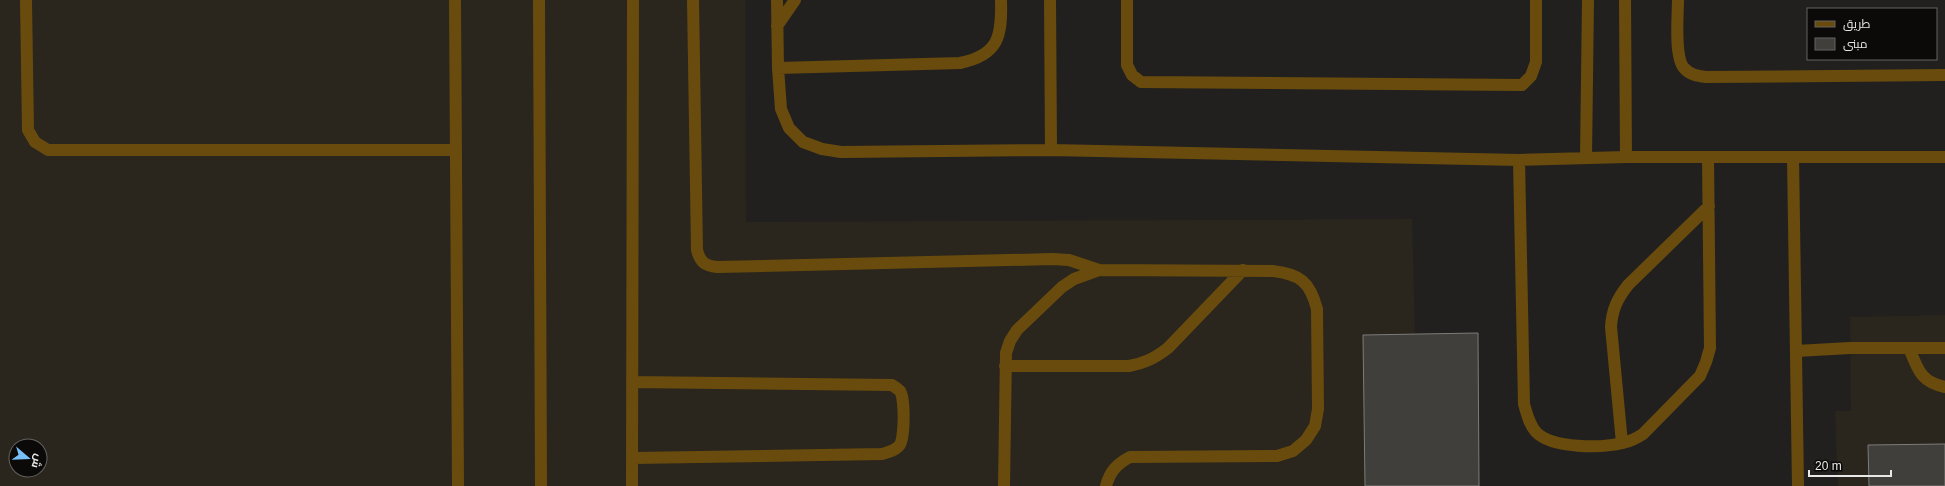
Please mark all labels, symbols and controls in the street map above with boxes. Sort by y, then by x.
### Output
legend [1807,8,1937,60]
text: طريق [1843,17,1871,31]
text: مبنى [1843,37,1868,51]
north arrow [8,438,48,478]
text: ش [29,452,45,470]
scale bar [1809,452,1891,478]
text: 20 m [1815,459,1842,473]

